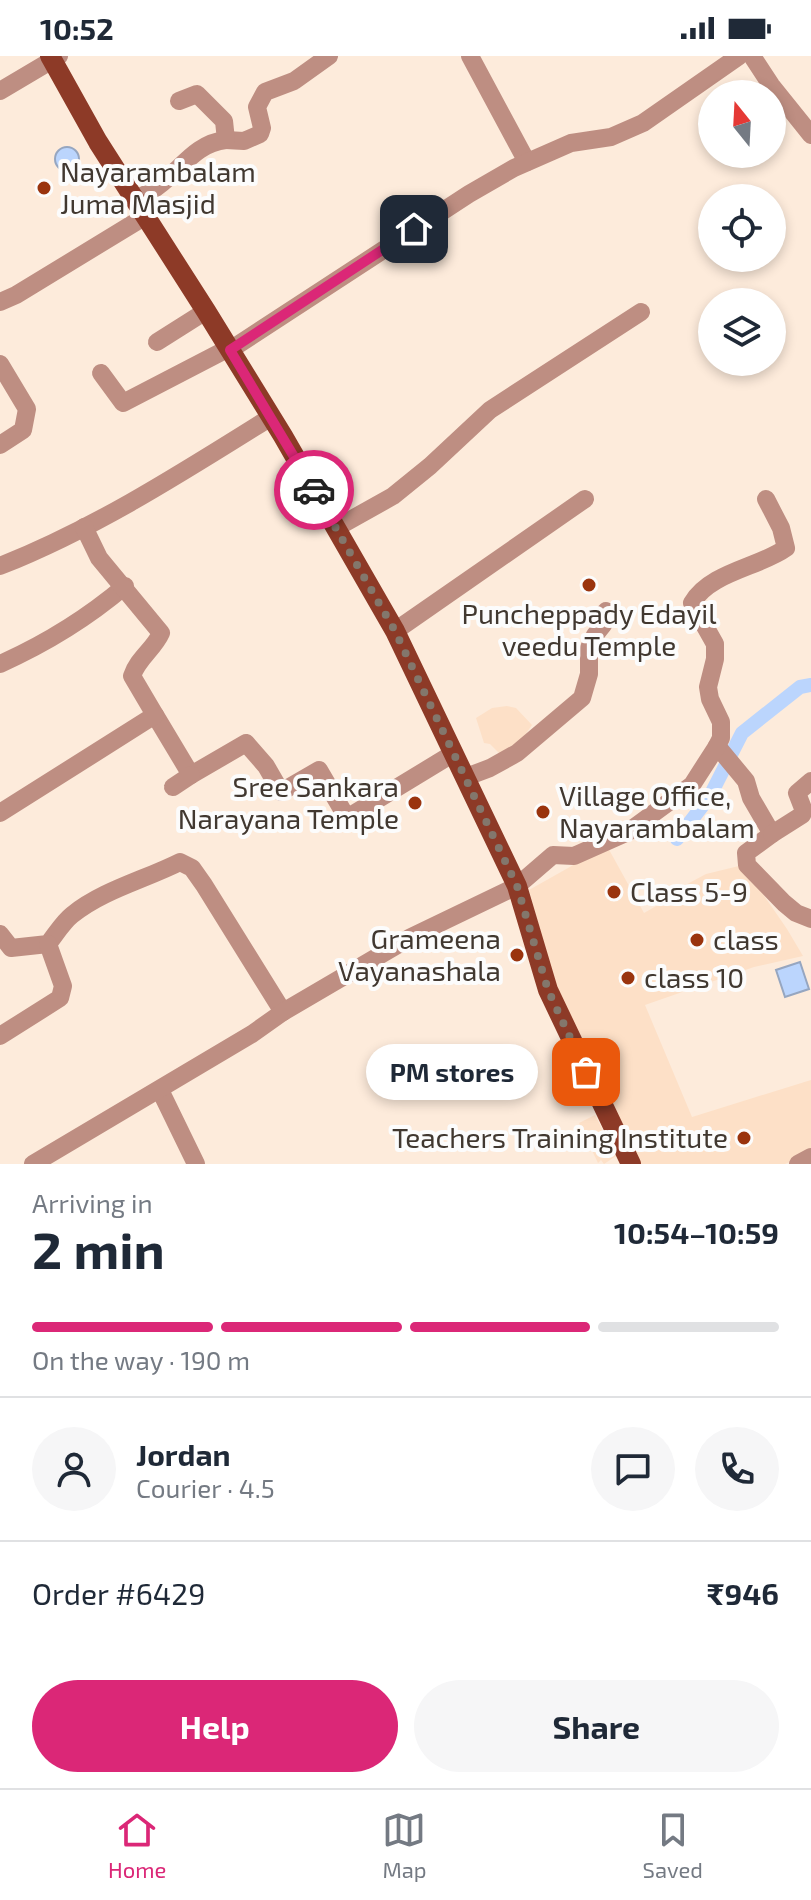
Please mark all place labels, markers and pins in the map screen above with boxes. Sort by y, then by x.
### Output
place label: Nayarambalam Juma Masjid [60,154,256,220]
marker: Nayarambalam Juma Masjid [35,179,53,197]
pin [380,195,448,263]
marker: Puncheppady Edayil veedu Temple [580,576,598,594]
place label: Puncheppady Edayil veedu Temple [461,596,717,662]
place label: Sree Sankara Narayana Temple [178,769,399,835]
place label: Village Office, Nayarambalam [559,778,755,844]
marker: Sree Sankara Narayana Temple [406,794,424,812]
marker: Village Office, Nayarambalam [534,803,552,821]
place label: Class 5-9 [630,874,748,908]
marker: Class 5-9 [605,883,623,901]
place label: Grameena Vayanashala [338,921,501,987]
place label: class [713,922,779,956]
marker: class [688,931,706,949]
marker: Grameena Vayanashala [508,946,526,964]
place label: class 10 [644,960,744,994]
marker: class 10 [619,969,637,987]
pin [552,1038,620,1106]
callout: PM stores [366,1044,538,1100]
place label: Teachers Training Institute [392,1120,728,1154]
marker: Teachers Training Institute [735,1129,753,1147]

